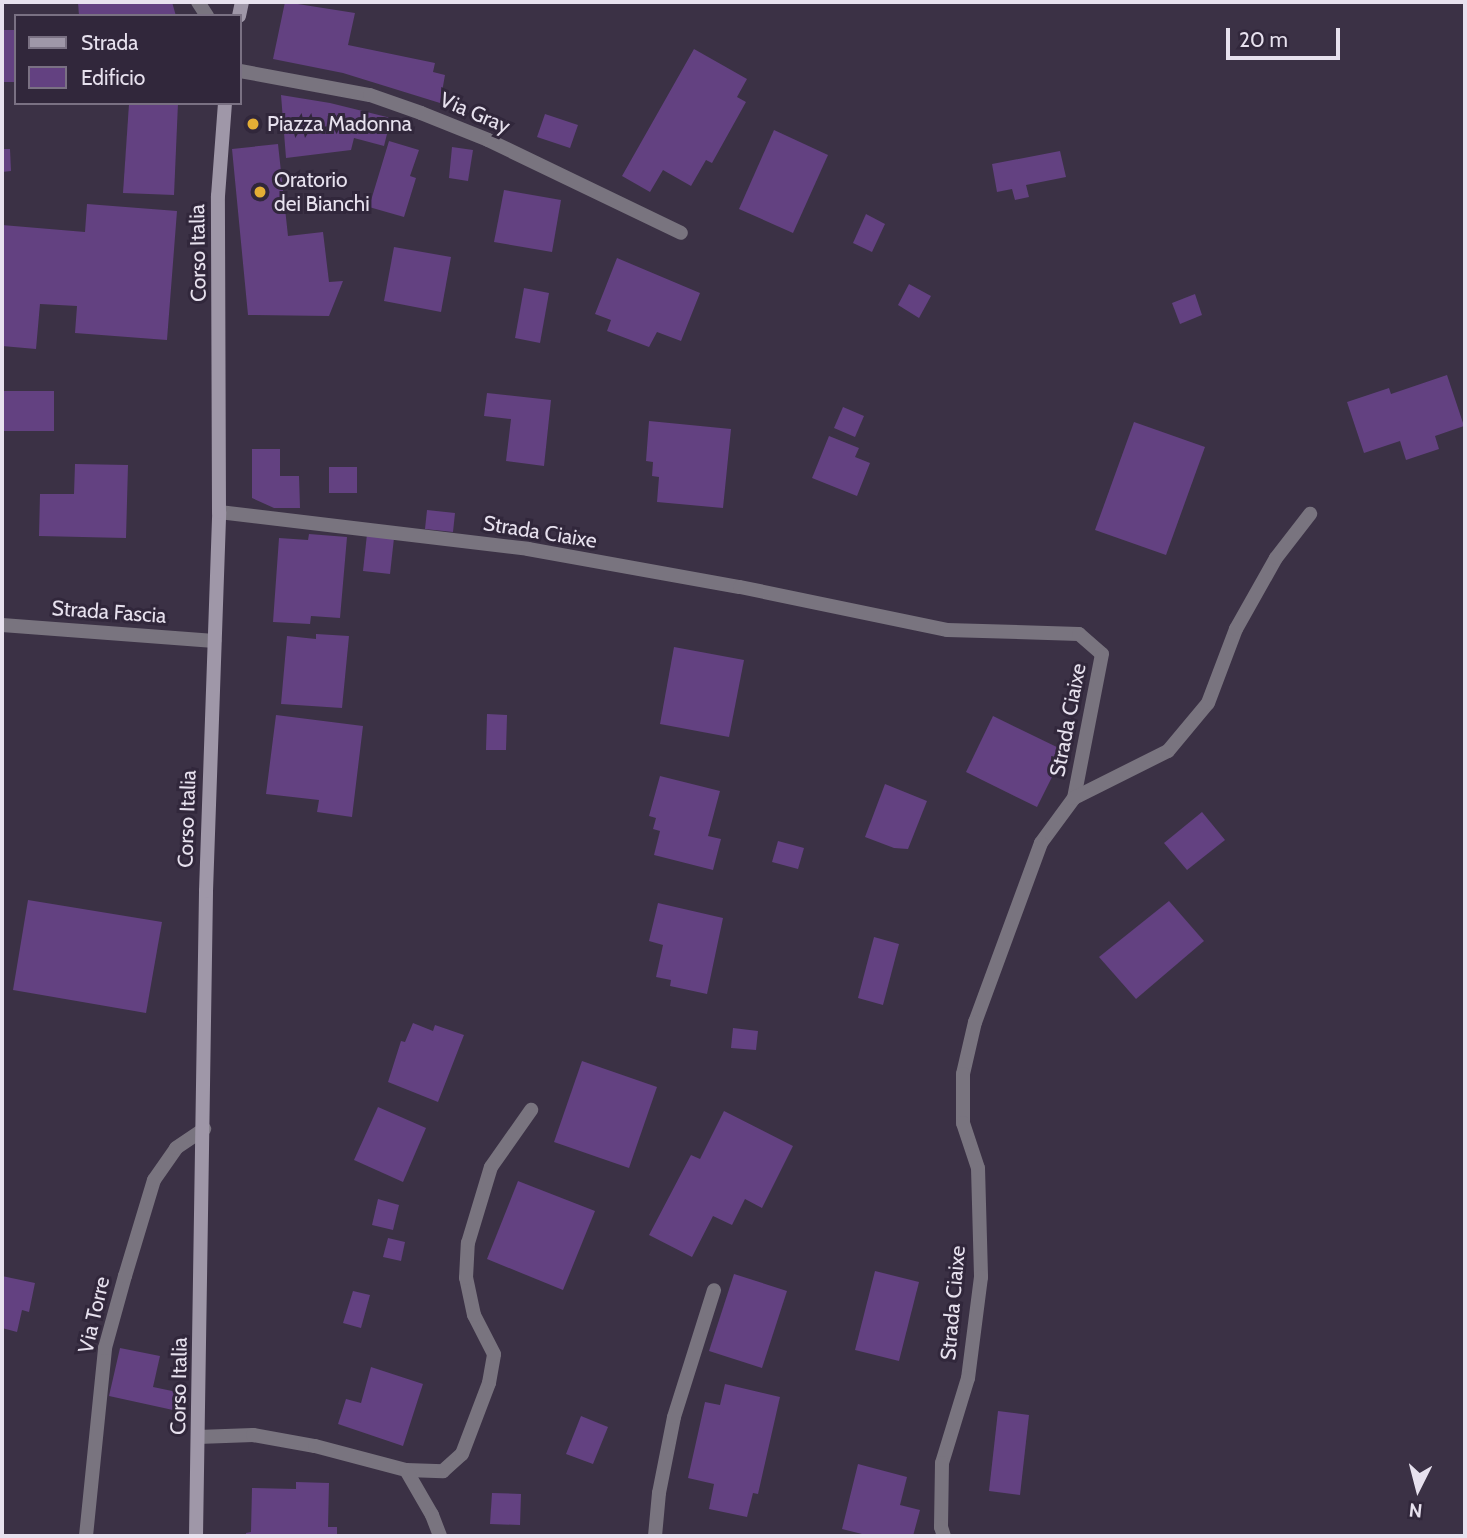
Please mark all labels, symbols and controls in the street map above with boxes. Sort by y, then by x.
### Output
legend [14,14,242,105]
scale bar [1229,14,1343,58]
text: 20 m [1239,27,1288,52]
text: Strada [81,30,138,55]
text: Edificio [81,65,145,90]
street label: Via Gray [436,87,514,139]
place label: Piazza Madonna [267,111,412,137]
marker: Piazza Madonna [245,116,261,132]
place label: Oratorio dei Bianchi [274,167,370,217]
marker: Oratorio dei Bianchi [252,184,268,200]
street label: Corso Italia [185,204,211,302]
street label: Strada Ciaixe [481,511,599,553]
street label: Strada Fascia [51,595,167,629]
street label: Strada Ciaixe [1045,661,1091,779]
street label: Corso Italia [173,770,201,868]
street label: Strada Ciaixe [935,1245,971,1361]
street label: Via Torre [73,1274,115,1356]
street label: Corso Italia [166,1337,192,1435]
north arrow [1383,1454,1453,1524]
text: N [1408,1498,1424,1523]

